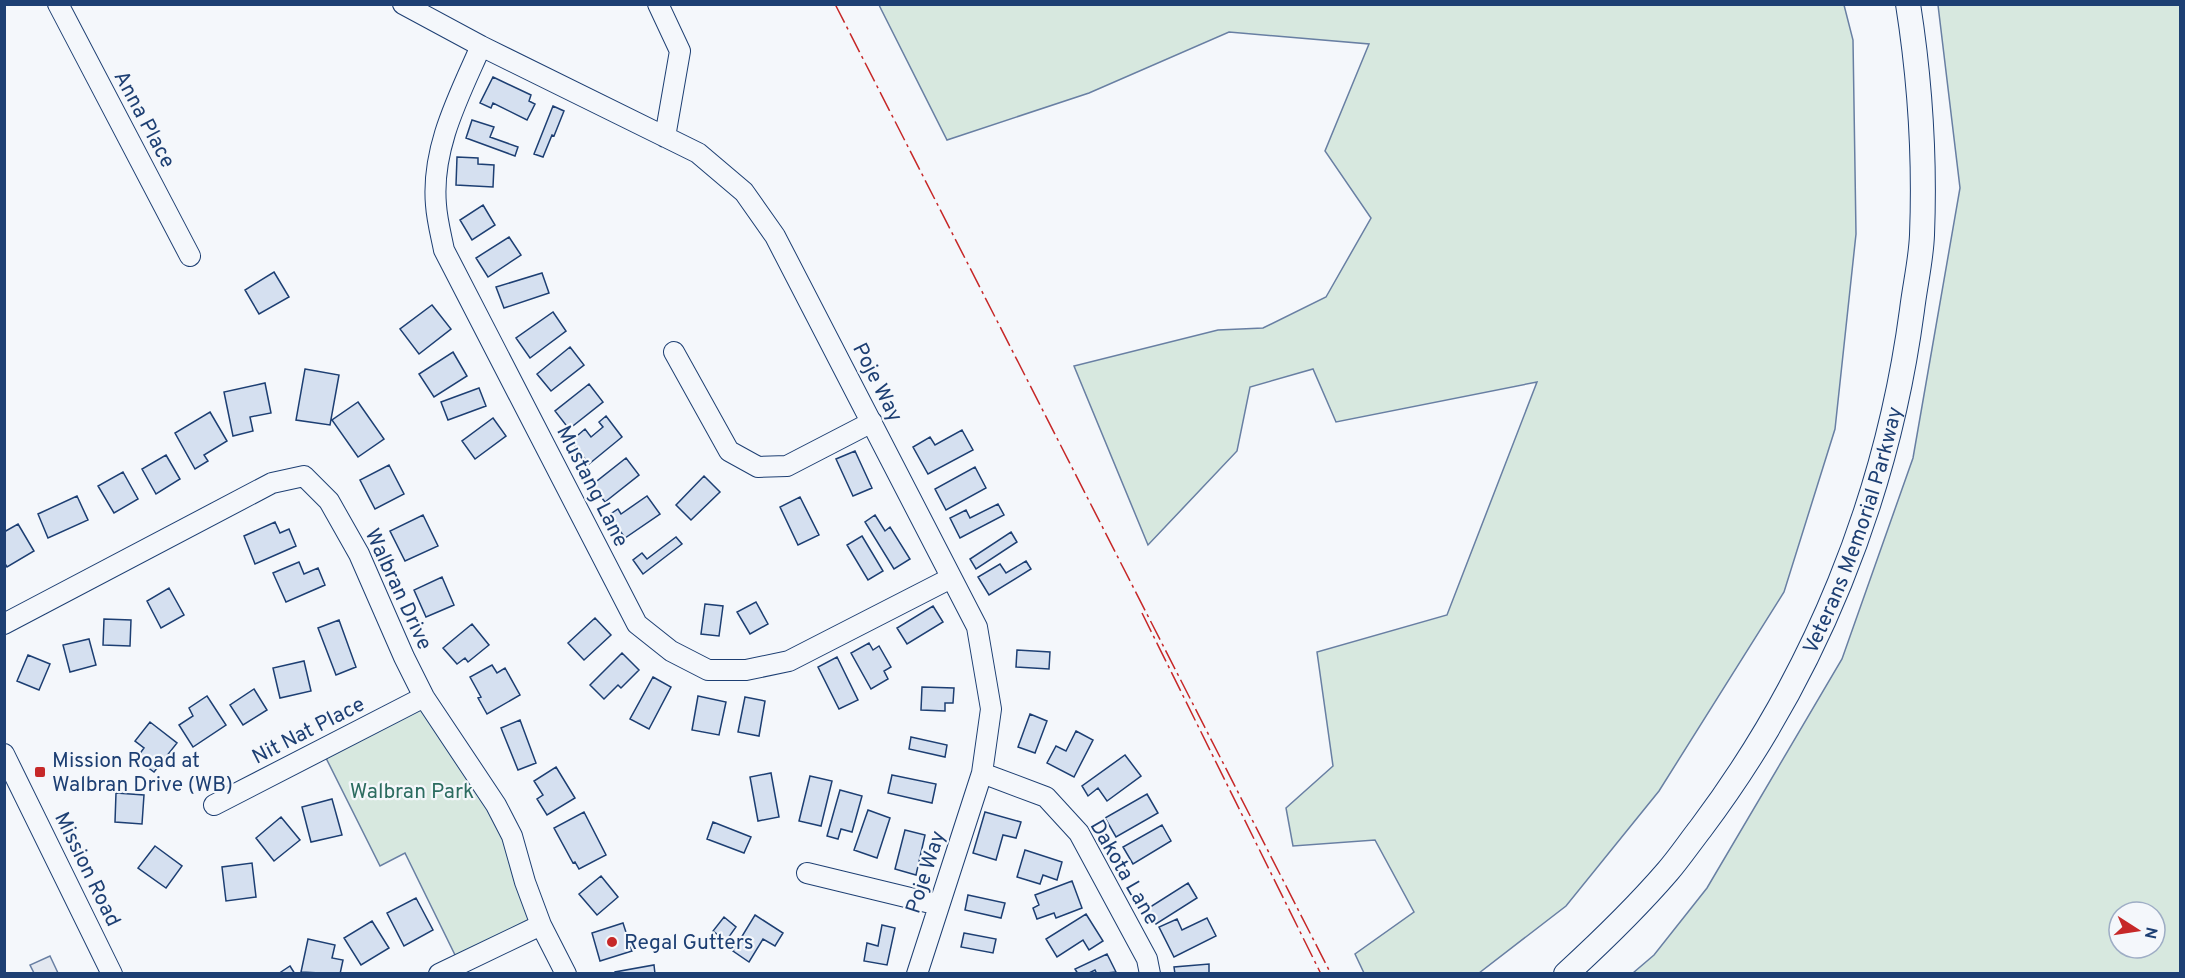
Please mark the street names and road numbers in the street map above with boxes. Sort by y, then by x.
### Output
street label: Anna Place [107,66,181,173]
street label: Poje Way [845,339,908,427]
street label: Veterans Memorial Parkway [1798,404,1909,659]
street label: Mustang Lane [549,421,634,552]
street label: Walbran Drive [358,525,438,655]
street label: Nit Nat Place [248,691,370,771]
street label: Mission Road [47,808,126,931]
street label: Dakota Lane [1083,815,1165,930]
street label: Poje Way [900,828,952,917]

